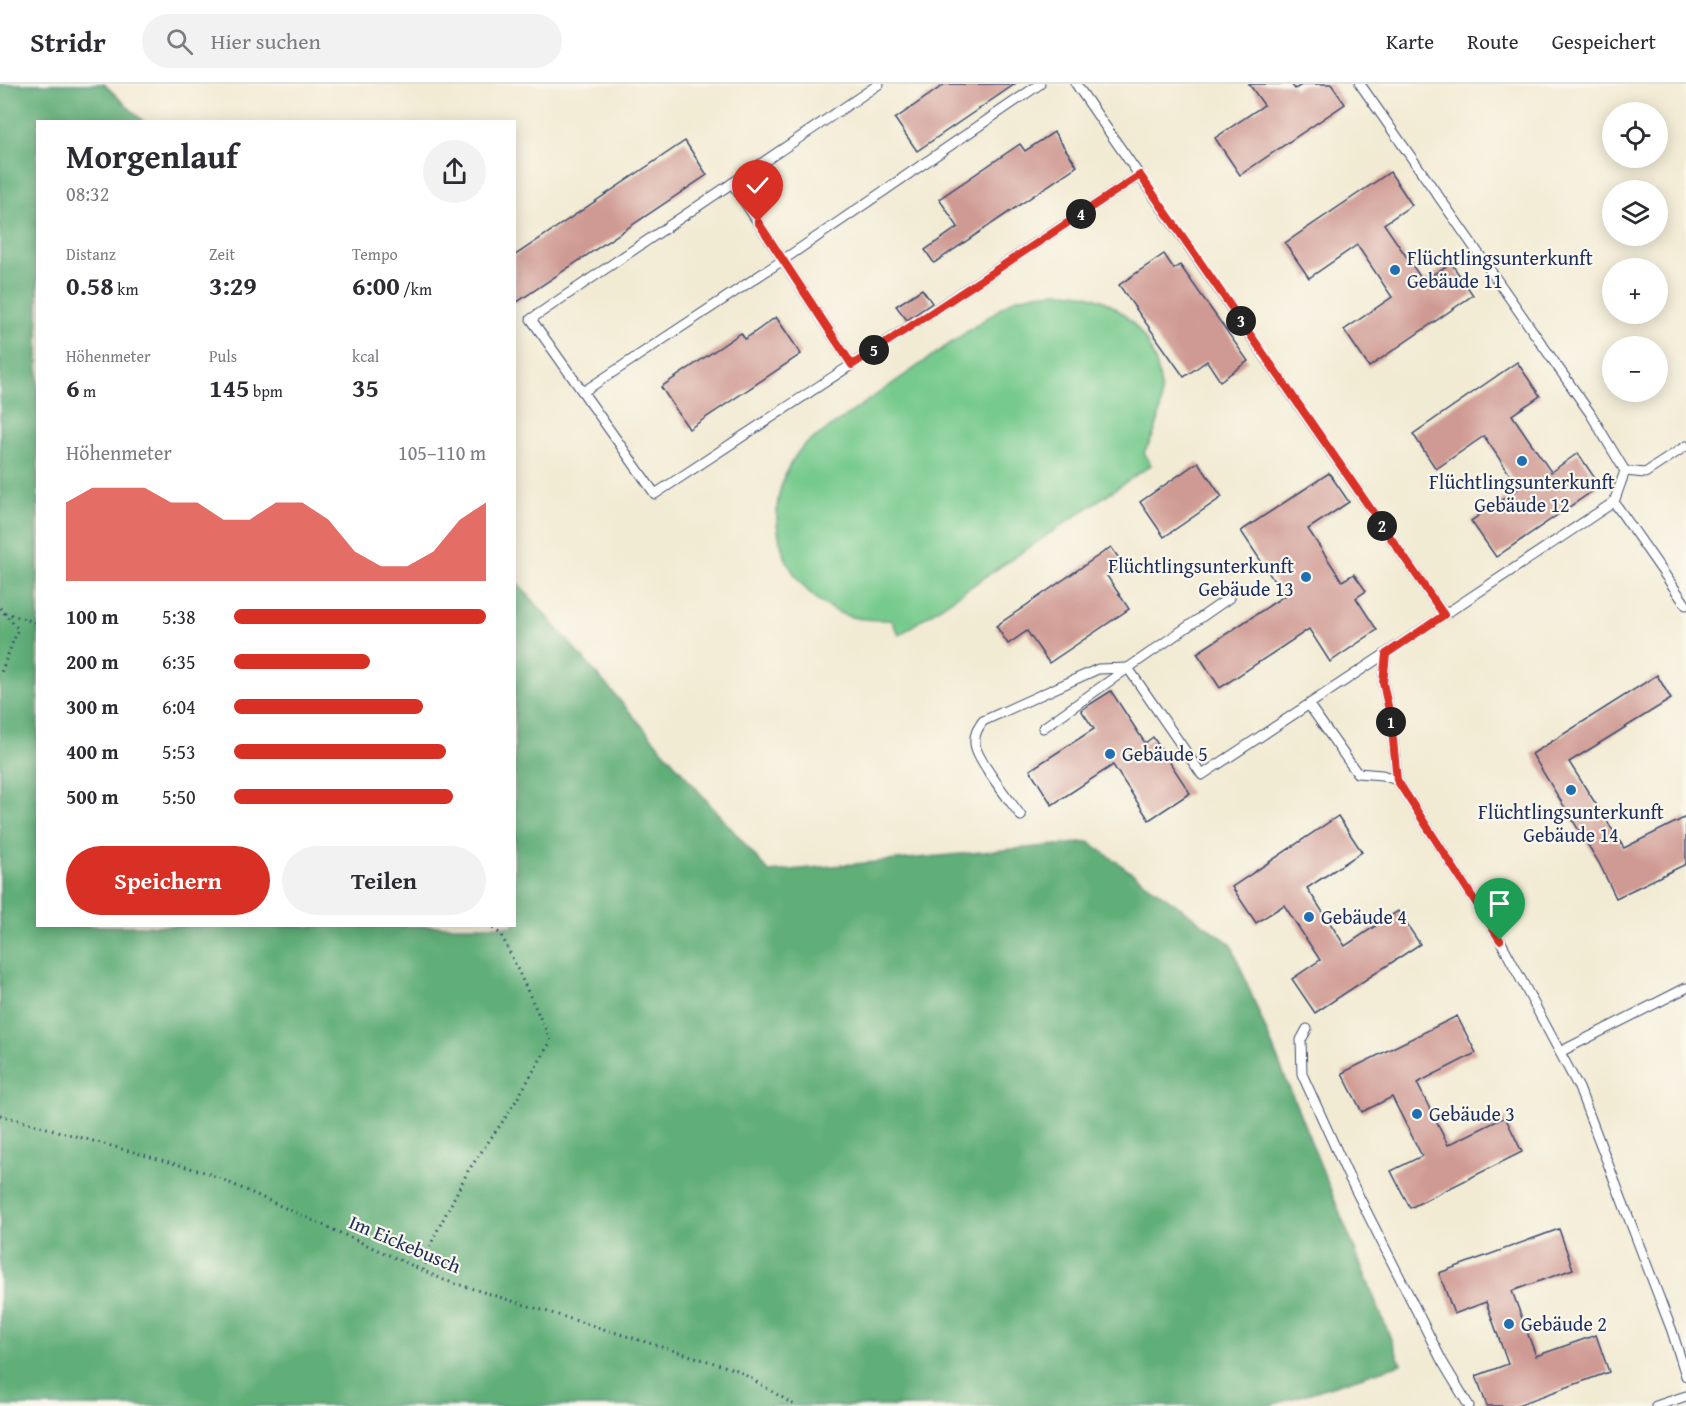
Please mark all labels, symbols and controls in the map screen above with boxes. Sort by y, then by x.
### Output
search box [142,14,562,68]
text: Stridr [30,21,106,62]
icon: search [163,25,196,58]
text: Hier suchen [211,25,321,57]
text: Karte [1386,26,1434,57]
text: Route [1467,26,1519,57]
text: Gespeichert [1552,26,1656,57]
map controls [1602,102,1668,402]
button: locate [1602,102,1668,168]
text: Morgenlauf [66,132,238,180]
button: share [423,140,486,203]
pin [732,160,783,222]
icon: check [741,169,774,202]
text: 08:32 [66,179,109,208]
button: layers [1602,180,1668,246]
pin: 4 [1066,199,1096,229]
text: 4 [1077,202,1085,226]
text: Distanz [66,242,116,266]
text: Zeit [209,242,235,266]
text: Tempo [352,242,398,266]
place label: Flüchtlingsunterkunft Gebäude 11 [1407,243,1593,295]
button: + [1602,258,1668,324]
marker: Flüchtlingsunterkunft Gebäude 11 [1388,263,1402,277]
text: 0.58 [66,266,114,305]
text: 3:29 [209,266,257,305]
text: 6:00 [352,266,400,305]
text: km [114,277,138,301]
text: /km [400,277,432,301]
pin: 3 [1226,306,1256,336]
text: 3 [1237,309,1245,333]
pin: 5 [859,335,889,365]
button: − [1602,336,1668,402]
text: 5 [870,338,878,362]
text: Höhenmeter [66,344,151,368]
text: Puls [209,344,237,368]
text: kcal [352,344,379,368]
text: 6 [66,368,79,407]
text: 145 [209,368,249,407]
text: 35 [352,368,379,407]
text: m [79,379,96,403]
text: bpm [249,379,283,403]
text: Höhenmeter [66,438,172,467]
text: 105–110 m [398,438,486,467]
marker: Flüchtlingsunterkunft Gebäude 12 [1515,454,1529,468]
place label: Flüchtlingsunterkunft Gebäude 12 [1429,467,1615,519]
pin: 2 [1367,511,1397,541]
text: 2 [1378,514,1386,538]
place label: Flüchtlingsunterkunft Gebäude 13 [1108,551,1294,603]
marker: Flüchtlingsunterkunft Gebäude 13 [1299,570,1313,584]
text: 100 m [66,602,119,631]
text: 5:38 [162,602,196,631]
text: 200 m [66,647,119,676]
text: 6:35 [162,647,196,676]
text: 300 m [66,692,119,721]
text: 6:04 [162,692,196,721]
pin: 1 [1376,707,1406,737]
text: 1 [1387,710,1395,734]
text: 400 m [66,737,119,766]
text: 5:53 [162,737,196,766]
place label: Gebäude 5 [1122,739,1208,768]
marker: Gebäude 5 [1103,747,1117,761]
text: 500 m [66,782,119,811]
text: 5:50 [162,782,196,811]
marker: Flüchtlingsunterkunft Gebäude 14 [1564,783,1578,797]
place label: Flüchtlingsunterkunft Gebäude 14 [1478,797,1664,849]
button: Speichern [66,846,270,915]
button: Teilen [282,846,486,915]
pin [1474,878,1525,940]
icon: arrive [1483,887,1516,920]
place label: Gebäude 4 [1321,902,1407,931]
marker: Gebäude 4 [1302,910,1316,924]
place label: Gebäude 3 [1429,1099,1515,1128]
marker: Gebäude 3 [1410,1107,1424,1121]
street label: Im Eickebusch [345,1207,466,1280]
place label: Gebäude 2 [1521,1309,1607,1338]
marker: Gebäude 2 [1502,1317,1516,1331]

